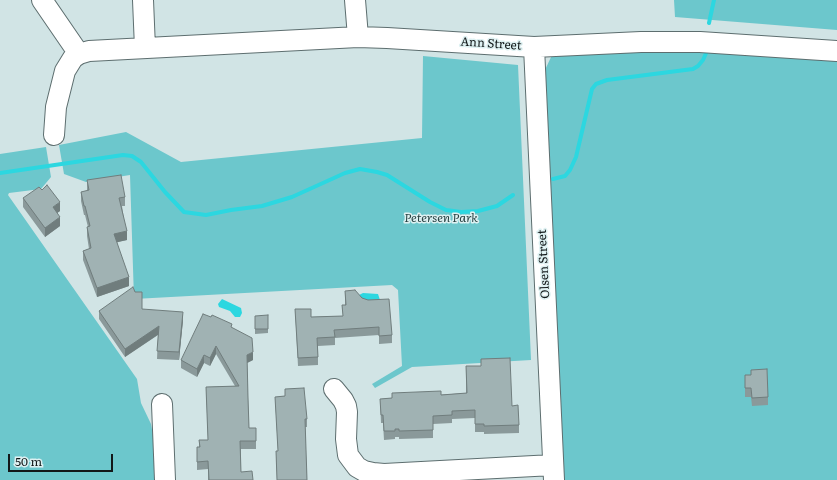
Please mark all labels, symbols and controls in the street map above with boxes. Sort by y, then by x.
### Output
street label: Ann Street [460,35,522,53]
park label: Petersen Park [404,211,478,225]
street label: Olsen Street [535,229,553,299]
scale bar [10,446,115,472]
text: 50 m [15,452,42,470]

